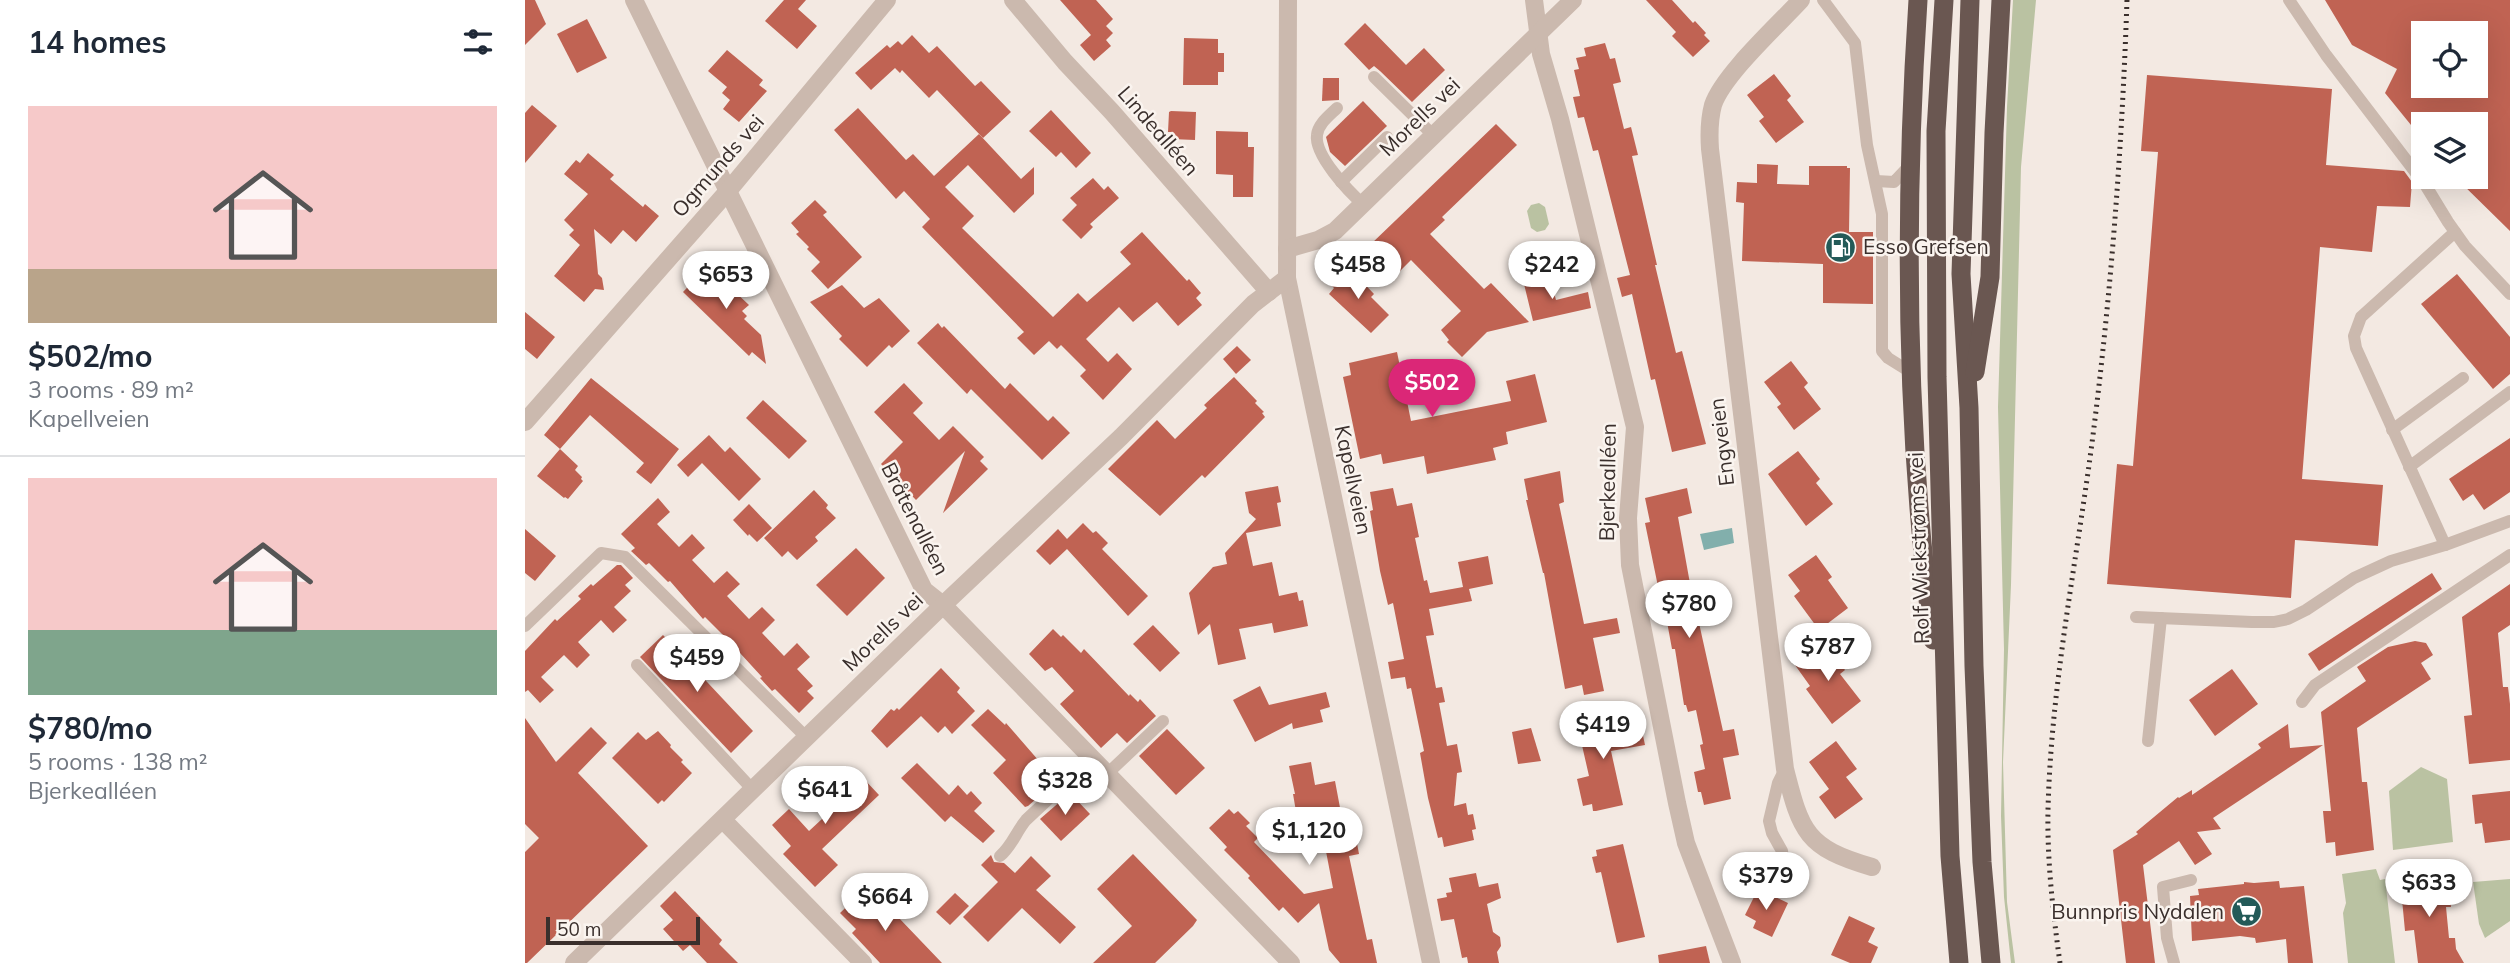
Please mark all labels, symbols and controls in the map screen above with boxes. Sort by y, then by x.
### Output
map controls [2411,21,2488,189]
button: locate [2411,21,2488,98]
text: 14 homes [28,23,167,61]
icon: filters [459,23,497,61]
street label: Morells vei [1374,71,1465,161]
street label: Lindealléen [1113,80,1205,181]
street label: Ogmunds vei [666,109,769,222]
button: layers [2411,112,2488,189]
icon: home [200,152,326,278]
fuel station icon: Esso Grefsen [1823,230,1857,264]
place label: Esso Grefsen [1863,233,1989,259]
pin: $458 [1317,242,1399,301]
pin: $242 [1511,242,1593,301]
text: $458 [1330,249,1386,278]
text: $242 [1524,249,1580,278]
pin: $653 [685,252,767,311]
text: $653 [698,259,754,288]
text: $502/mo [28,337,152,375]
pin: $502 [1391,360,1473,419]
text: $502 [1404,367,1460,396]
text: 3 rooms · 89 m² [28,375,194,404]
street label: Engveien [1703,397,1739,488]
text: Kapellveien [28,404,150,433]
street label: Kapellveien [1330,423,1378,537]
street label: Bjerkealléen [1593,423,1621,541]
street label: Rolf Wickstrøms vei [1902,452,1934,644]
street label: Bråtenalléen [876,458,955,579]
icon: home [200,524,326,650]
pin: $780 [1648,580,1730,640]
street label: Morells vei [837,586,928,676]
text: $780 [1661,588,1717,617]
pin: $787 [1787,624,1869,683]
text: $787 [1800,631,1856,660]
pin: $459 [656,634,738,694]
text: $459 [669,642,725,671]
pin: $419 [1562,702,1644,761]
text: $780/mo [28,709,152,747]
text: $419 [1575,709,1631,738]
text: 5 rooms · 138 m² [28,747,208,776]
pin: $328 [1024,758,1106,817]
text: $328 [1037,765,1093,794]
pin: $641 [784,766,866,826]
text: $641 [797,774,853,803]
text: Bjerkealléen [28,776,157,805]
pin: $1,120 [1252,808,1366,867]
text: $1,120 [1272,815,1346,844]
pin: $379 [1725,852,1807,912]
text: $379 [1738,860,1794,889]
pin: $633 [2388,860,2470,919]
text: $633 [2401,867,2457,896]
pin: $664 [844,874,926,933]
text: $664 [857,881,913,910]
supermarket icon: Bunnpris Nydalen [2230,895,2264,929]
place label: Bunnpris Nydalen [2051,898,2224,924]
scale bar [546,914,700,946]
text: 50 m [557,917,601,941]

